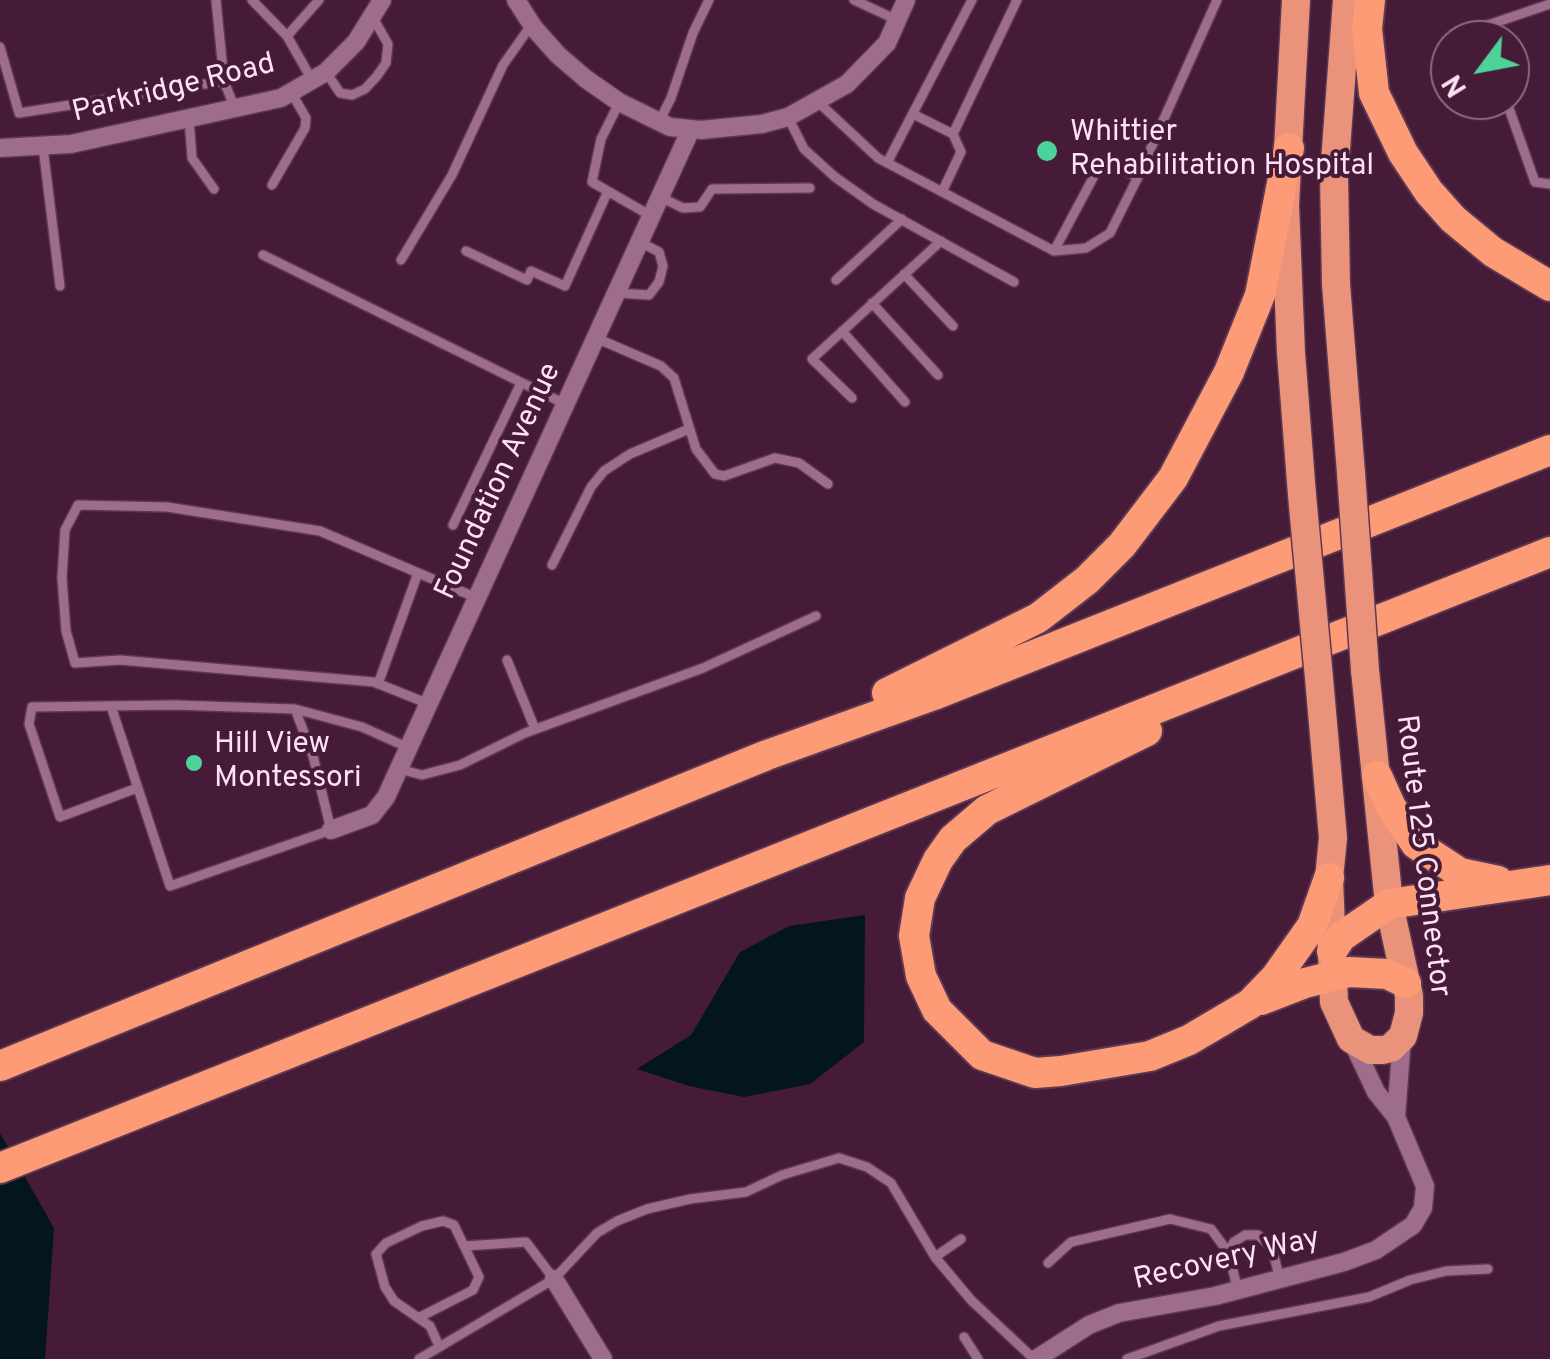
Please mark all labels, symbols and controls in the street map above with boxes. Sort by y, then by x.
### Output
north arrow [1430,20,1530,120]
street label: Parkridge Road [69,47,279,133]
text: N [1436,67,1477,103]
place label: Whittier Rehabilitation Hospital [1070,116,1374,186]
marker: Whittier Rehabilitation Hospital [1034,138,1060,164]
street label: Foundation Avenue [429,358,571,606]
street label: Route 125 Connector [1386,713,1456,999]
place label: Hill View Montessori [214,728,362,798]
marker: Hill View Montessori [183,752,205,774]
street label: Recovery Way [1130,1222,1324,1300]

